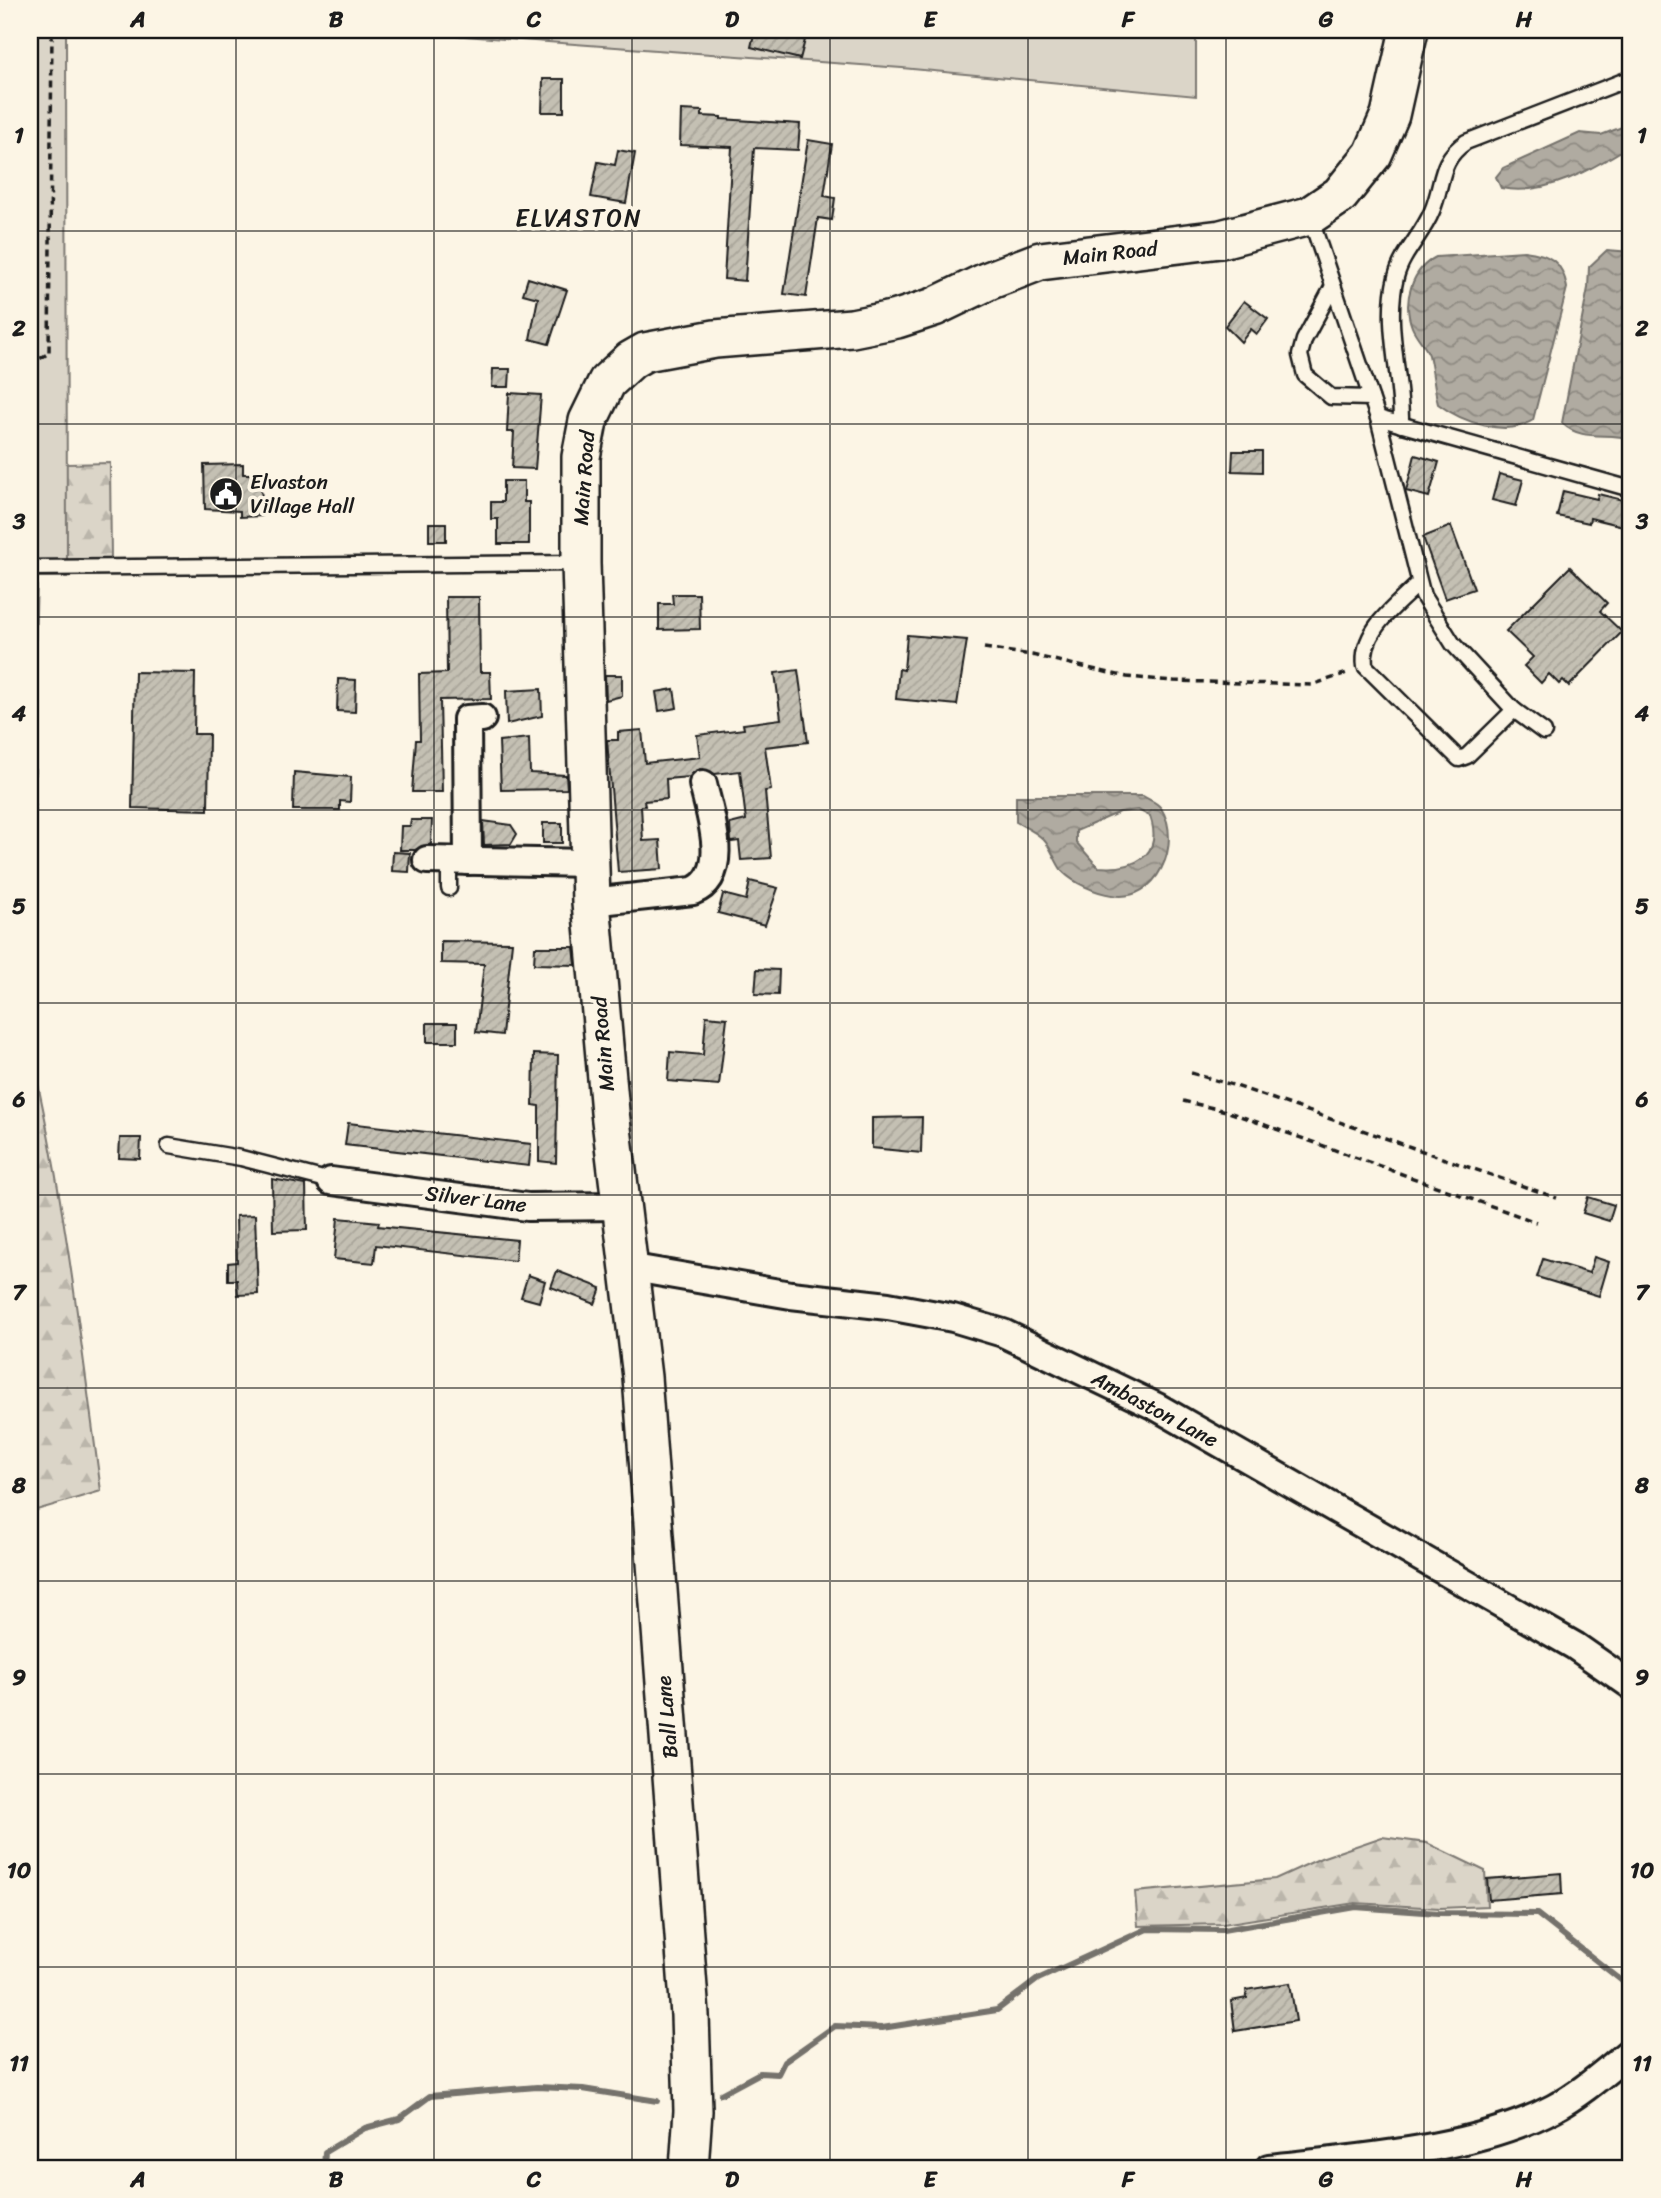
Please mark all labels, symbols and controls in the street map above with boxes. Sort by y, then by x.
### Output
text: A [129,0,146,40]
text: B [329,0,344,40]
text: C [526,0,542,40]
text: D [725,0,740,40]
text: E [924,0,939,40]
text: F [1121,0,1136,40]
text: G [1318,0,1334,40]
text: H [1515,0,1533,40]
text: 1 [14,115,24,156]
text: 1 [1637,115,1647,156]
district label: ELVASTON [515,197,643,239]
street label: Main Road [1061,229,1161,277]
text: 2 [11,308,26,349]
text: 2 [1634,308,1649,349]
street label: Main Road [562,427,606,527]
place label: Elvaston Village Hall [250,463,355,525]
public building icon: Elvaston Village Hall [207,475,245,513]
text: 3 [12,501,26,542]
text: 3 [1635,501,1649,542]
text: 4 [11,693,27,734]
text: 4 [1634,693,1650,734]
text: 5 [12,886,26,927]
text: 5 [1635,886,1649,927]
street label: Main Road [580,993,626,1093]
text: 6 [11,1079,26,1120]
text: 6 [1634,1079,1649,1120]
street label: Silver Lane [423,1174,529,1224]
text: 7 [12,1272,27,1313]
text: 7 [1635,1272,1650,1313]
street label: Ambaston Lane [1084,1359,1226,1459]
text: 8 [11,1465,26,1506]
text: 8 [1634,1465,1649,1506]
text: 9 [12,1657,26,1698]
text: 9 [1635,1657,1649,1698]
street label: Ball Lane [644,1674,690,1760]
text: 10 [7,1850,32,1891]
text: 10 [1630,1850,1655,1891]
text: 11 [9,2043,29,2084]
text: 11 [1632,2043,1652,2084]
text: A [129,2159,146,2198]
text: B [329,2159,344,2198]
text: C [526,2159,542,2198]
text: D [725,2159,740,2198]
text: E [924,2159,939,2198]
text: F [1121,2159,1136,2198]
text: G [1318,2159,1334,2198]
text: H [1515,2159,1533,2198]

